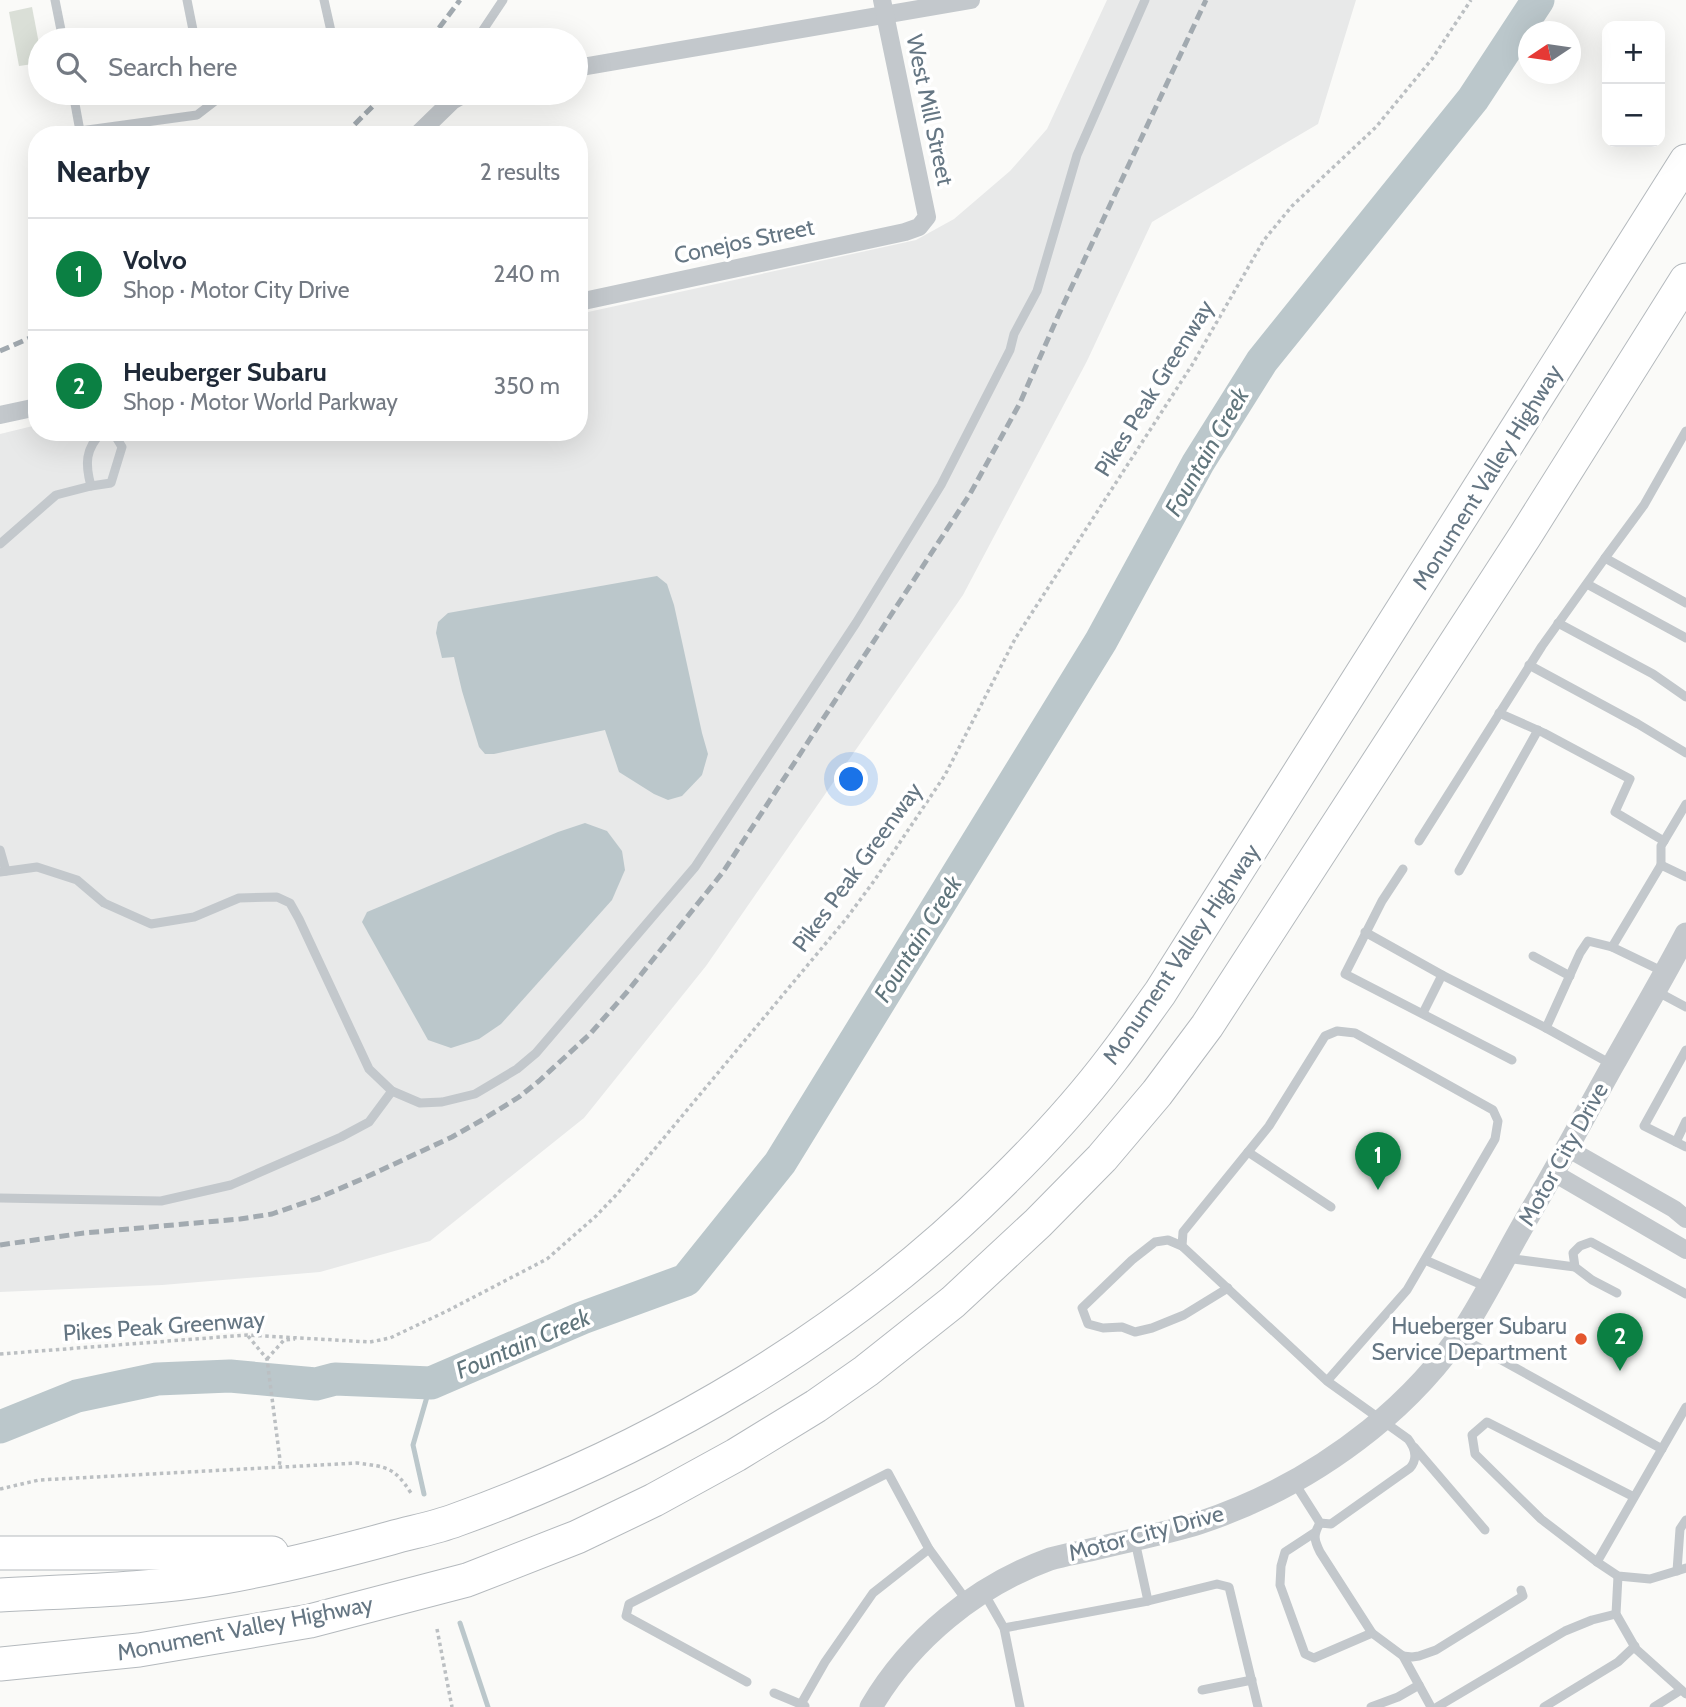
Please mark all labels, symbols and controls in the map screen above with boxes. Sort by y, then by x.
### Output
north arrow [1518,21,1581,84]
map controls [1602,21,1665,147]
button: + [1602,21,1665,84]
search box [28,28,588,105]
street label: West Mill Street [900,32,960,188]
icon: search [52,48,90,86]
text: Search here [108,51,237,83]
button: − [1602,84,1665,147]
text: Nearby [56,153,150,190]
text: 2 results [480,158,560,186]
street label: Conejos Street [671,212,817,270]
text: Volvo [123,244,187,276]
text: 1 [75,260,83,288]
text: 240 m [493,260,560,288]
text: Shop · Motor City Drive [123,276,350,304]
street label: Pikes Peak Greenway [1088,294,1220,481]
text: Heuberger Subaru [123,356,327,388]
street label: Monument Valley Highway [1406,359,1568,595]
text: 2 [73,372,85,400]
text: 350 m [494,372,560,400]
water label: Fountain Creek [1158,382,1255,521]
text: Shop · Motor World Parkway [123,388,398,416]
your location [834,762,868,796]
street label: Pikes Peak Greenway [786,777,928,957]
street label: Monument Valley Highway [1097,838,1266,1070]
water label: Fountain Creek [867,870,968,1007]
street label: Motor City Drive [1512,1077,1614,1231]
pin: 1 [1355,1132,1401,1190]
water label: Fountain Creek [451,1302,595,1385]
street label: Pikes Peak Greenway [62,1305,266,1347]
place label: Hueberger Subaru Service Department [1372,1312,1567,1366]
pin: 2 [1597,1313,1643,1371]
marker: Hueberger Subaru Service Department [1573,1331,1589,1347]
street label: Motor City Drive [1065,1499,1227,1567]
street label: Monument Valley Highway [115,1589,376,1667]

